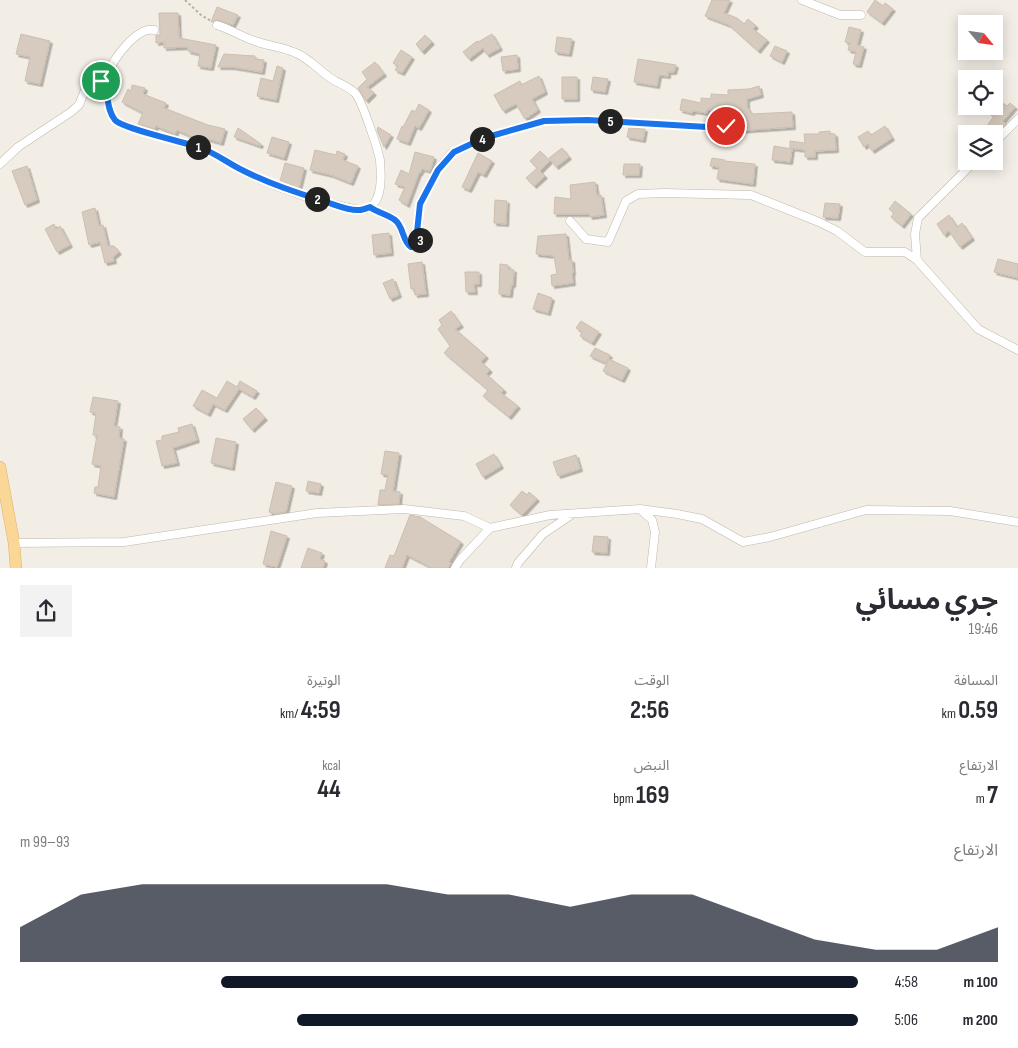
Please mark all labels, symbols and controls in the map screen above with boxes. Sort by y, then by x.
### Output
north arrow [958,15,1002,60]
map controls [958,15,1003,170]
pin [80,60,122,102]
icon: arrive [87,67,115,95]
button: locate [958,70,1003,115]
pin [705,105,747,147]
pin: 5 [598,108,622,134]
icon: check [712,112,740,140]
text: 5 [607,113,614,130]
button: layers [958,125,1003,170]
pin: 4 [470,126,494,152]
text: 4 [479,131,486,148]
pin: 1 [186,134,210,160]
text: 1 [196,139,201,156]
pin: 2 [304,186,330,212]
text: 2 [314,191,321,208]
pin: 3 [408,228,432,252]
text: 3 [417,232,424,249]
text: جري مسائي [855,584,998,617]
button: share [20,585,72,637]
text: 19:46 [969,620,998,639]
text: الوتيرة [307,672,341,689]
text: الوقت [634,672,669,689]
text: المسافة [954,672,998,689]
text: 4:59 [301,695,341,726]
text: 2:56 [630,695,669,726]
text: 0.59 [958,695,998,726]
text: /km [280,705,301,722]
text: km [942,705,958,722]
text: kcal [322,757,341,774]
text: النبض [634,757,669,774]
text: الارتفاع [960,757,998,774]
text: 44 [317,774,341,805]
text: 169 [636,780,669,811]
text: 7 [987,780,998,811]
text: bpm [613,790,636,807]
text: m [976,790,987,807]
text: 93–99 m [20,833,70,852]
text: الارتفاع [954,841,998,860]
text: 4:58 [895,973,918,992]
text: 100 m [963,973,998,992]
text: 5:06 [894,1011,918,1030]
text: 200 m [963,1011,998,1030]

